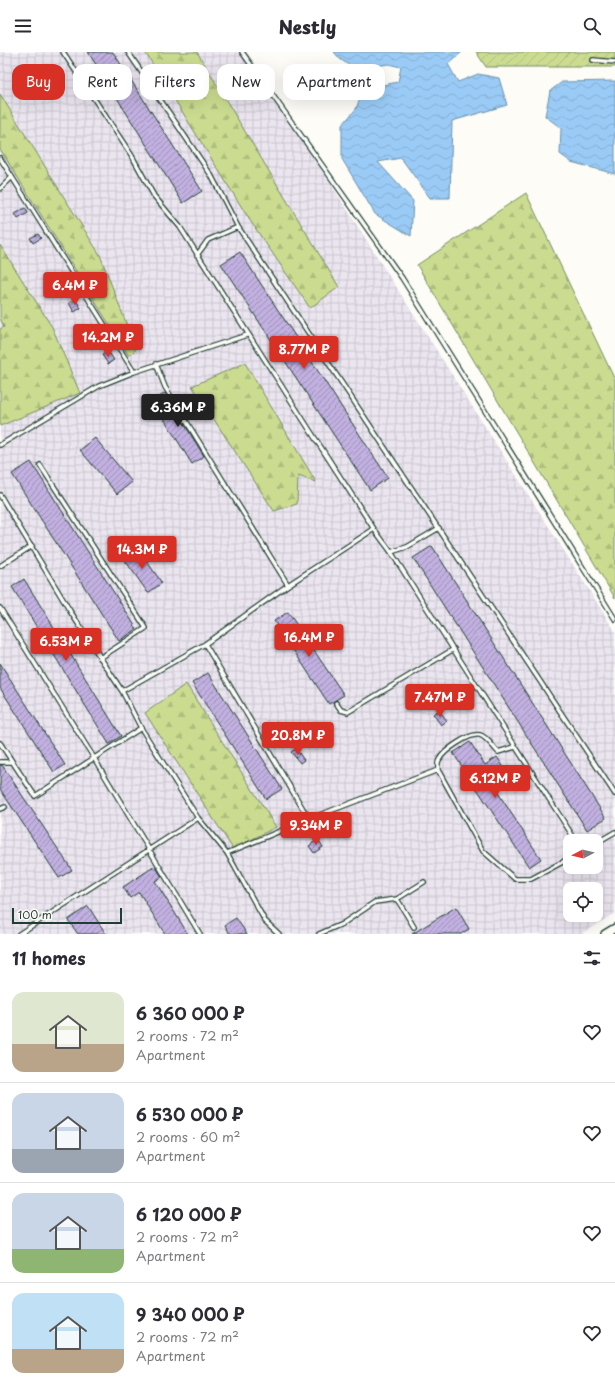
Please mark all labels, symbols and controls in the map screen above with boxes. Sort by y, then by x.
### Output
text: Nestly [279,13,336,40]
icon: menu [12,15,34,37]
icon: search [581,15,603,37]
chip: Buy [12,64,65,100]
chip: Rent [73,64,132,100]
chip: Filters [140,64,209,100]
chip: New [217,64,275,100]
chip: Apartment [283,64,385,100]
pin: 6.4M ₽ [42,272,108,306]
text: 6.4M ₽ [52,275,98,294]
pin: 14.2M ₽ [71,324,145,358]
text: 14.2M ₽ [82,327,134,346]
pin: 8.77M ₽ [267,336,341,370]
text: 8.77M ₽ [278,339,330,358]
pin: 6.36M ₽ [141,394,215,428]
text: 6.36M ₽ [150,397,206,416]
pin: 14.3M ₽ [105,536,179,570]
text: 14.3M ₽ [116,539,168,558]
pin: 16.4M ₽ [272,624,346,658]
text: 16.4M ₽ [283,627,335,646]
pin: 6.53M ₽ [29,628,103,662]
text: 6.53M ₽ [39,631,93,650]
pin: 7.47M ₽ [403,684,477,718]
text: 7.47M ₽ [414,687,466,706]
pin: 20.8M ₽ [261,722,335,756]
text: 20.8M ₽ [271,725,325,744]
pin: 6.12M ₽ [458,765,532,799]
text: 6.12M ₽ [469,768,521,787]
pin: 9.34M ₽ [279,812,353,846]
text: 9.34M ₽ [290,815,342,834]
north arrow [563,834,603,874]
map controls [563,834,603,922]
button: locate [563,882,603,922]
scale bar [12,906,122,925]
text: 100 m [18,906,52,923]
text: 11 homes [12,945,86,971]
icon: filters [581,947,603,969]
text: 6 360 000 ₽ [136,1000,245,1026]
icon: home [44,1008,92,1056]
icon: heart [581,1021,603,1043]
text: 2 rooms · 72 m² [136,1026,239,1045]
text: Apartment [136,1045,205,1064]
text: 6 530 000 ₽ [136,1101,243,1127]
icon: home [44,1109,92,1157]
icon: heart [581,1122,603,1144]
text: 2 rooms · 60 m² [136,1127,241,1146]
text: Apartment [136,1146,205,1165]
text: 6 120 000 ₽ [136,1201,242,1227]
icon: home [44,1209,92,1257]
icon: heart [581,1222,603,1244]
text: 2 rooms · 72 m² [136,1227,239,1246]
text: Apartment [136,1246,205,1265]
text: 9 340 000 ₽ [136,1301,245,1327]
icon: home [44,1309,92,1357]
icon: heart [581,1322,603,1344]
text: 2 rooms · 72 m² [136,1327,239,1346]
text: Apartment [136,1346,205,1365]

